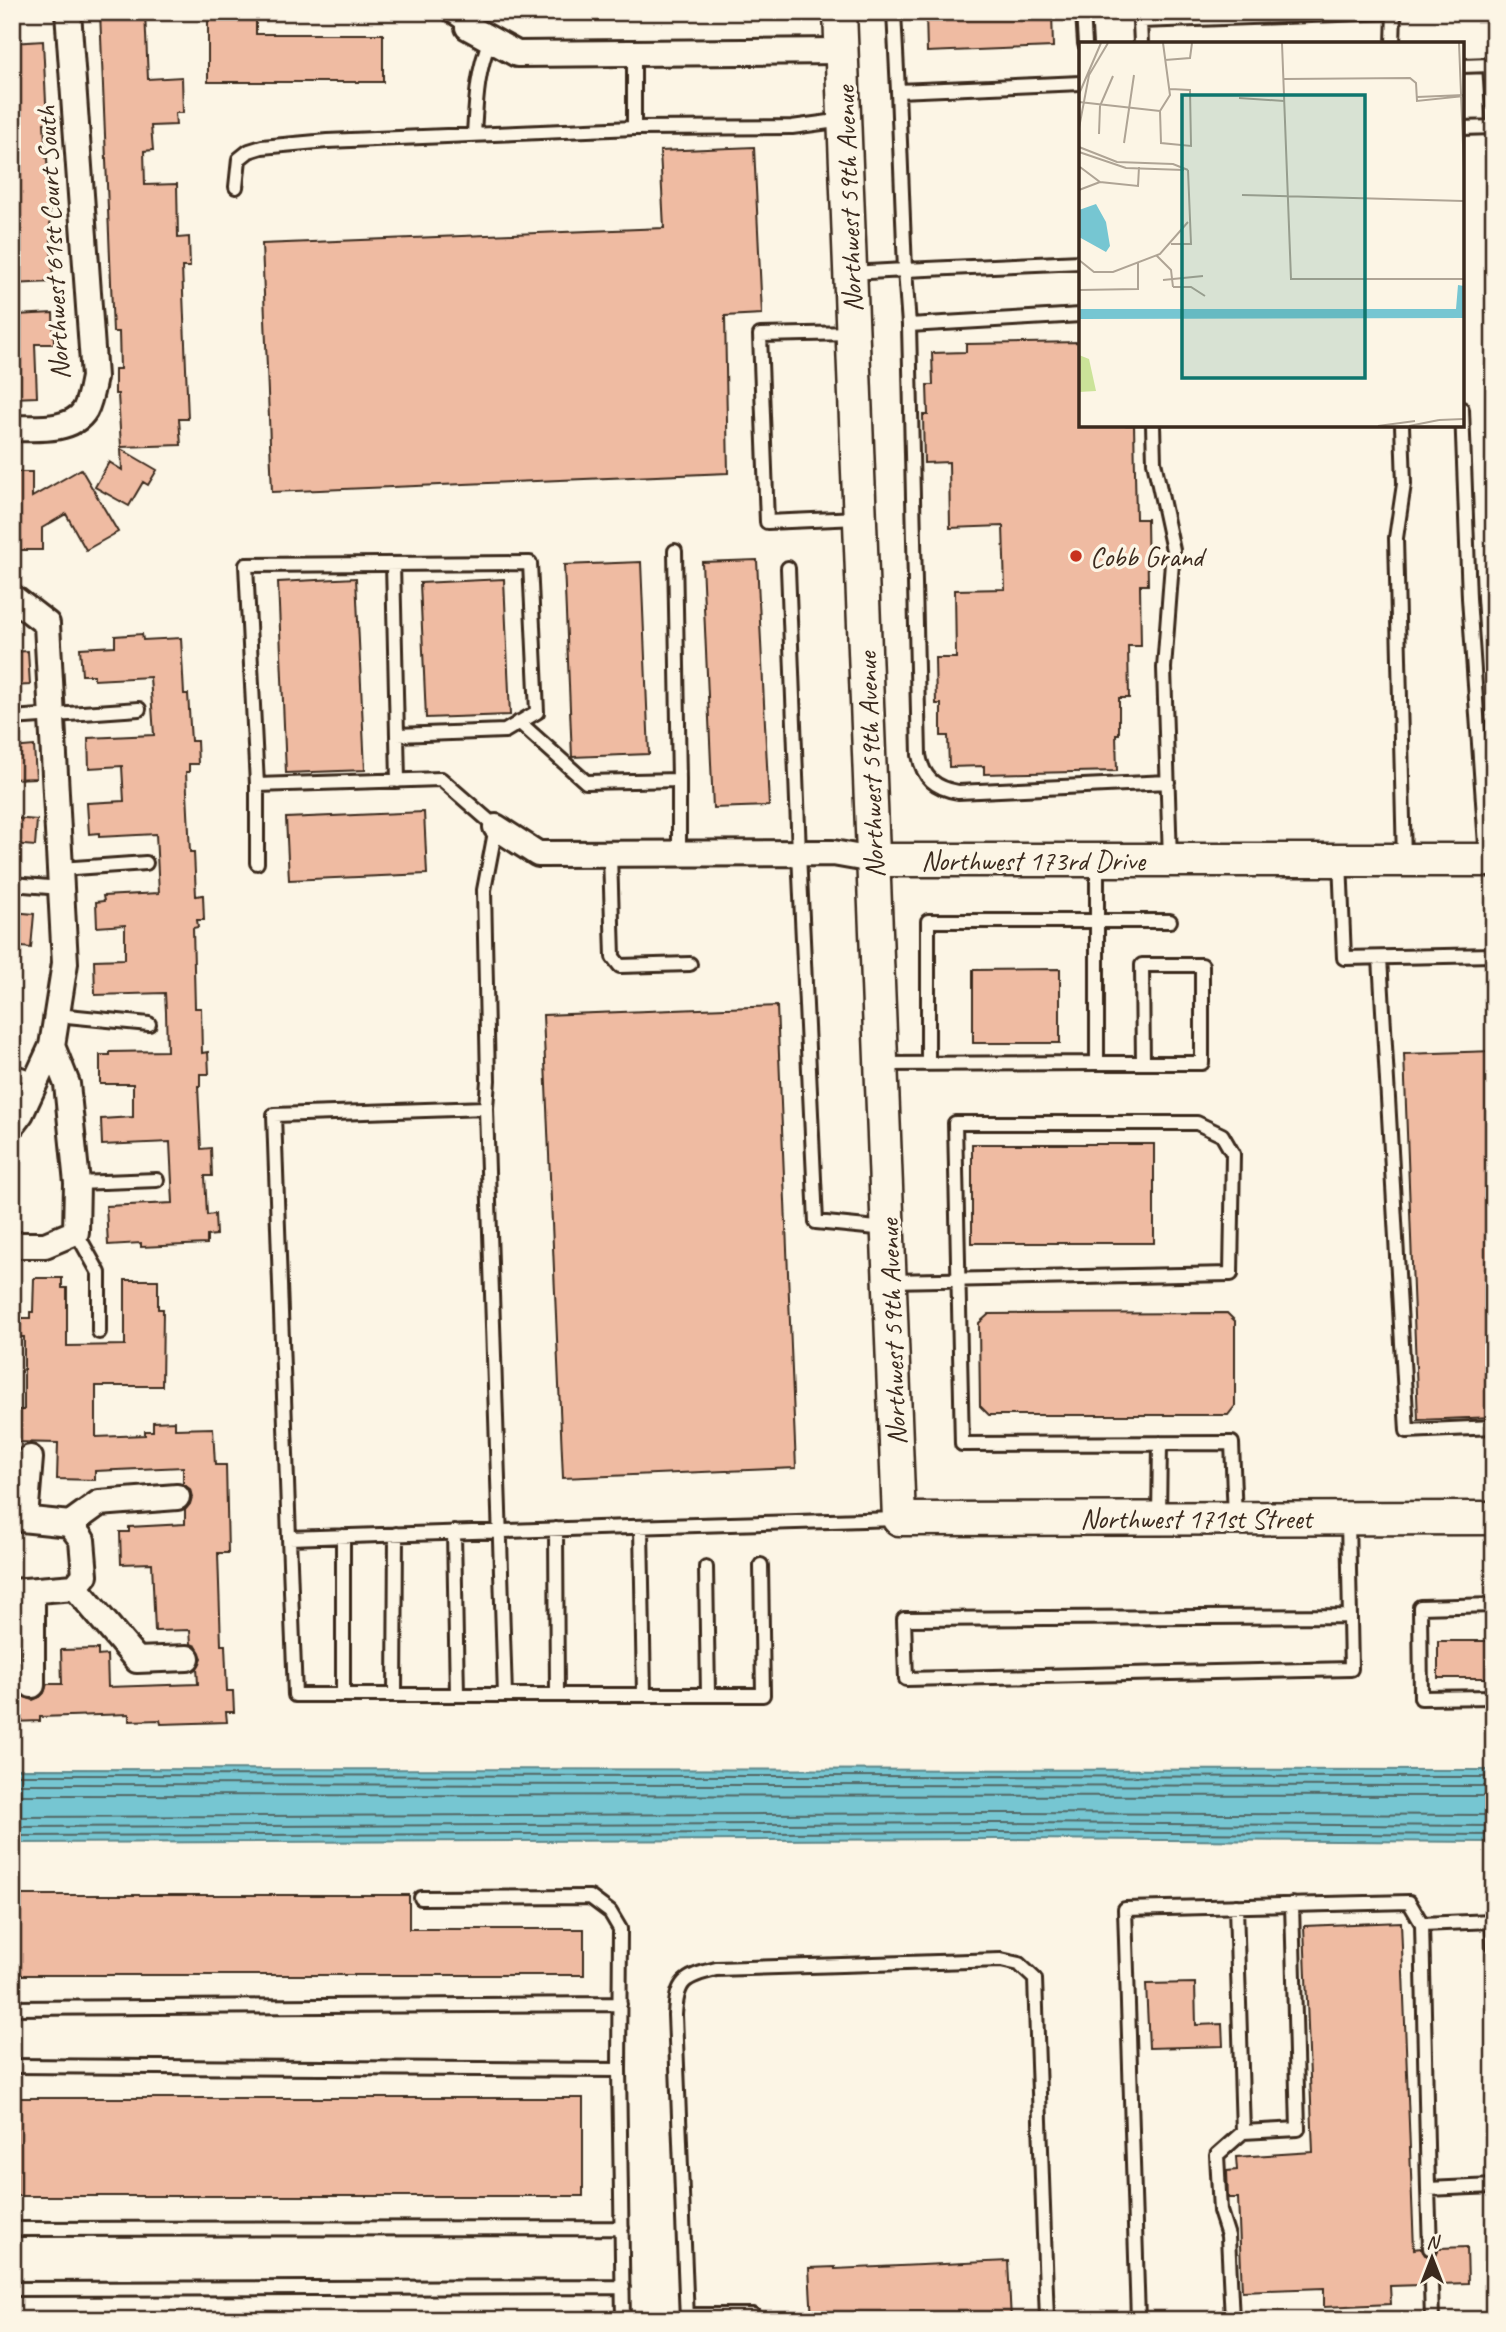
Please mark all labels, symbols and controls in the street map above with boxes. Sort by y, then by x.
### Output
inset map [1079,42,1464,427]
street label: Northwest 59th Avenue [827,83,870,313]
street label: Northwest 61st Court South [28,105,77,381]
place label: Cobb Grand [1090,539,1207,574]
marker: Cobb Grand [1068,548,1084,564]
street label: Northwest 59th Avenue [849,649,892,879]
street label: Northwest 173rd Drive [921,843,1147,878]
street label: Northwest 59th Avenue [871,1216,914,1446]
street label: Northwest 171st Street [1080,1501,1315,1536]
north arrow [1398,2224,1468,2294]
text: N [1426,2230,1441,2254]

